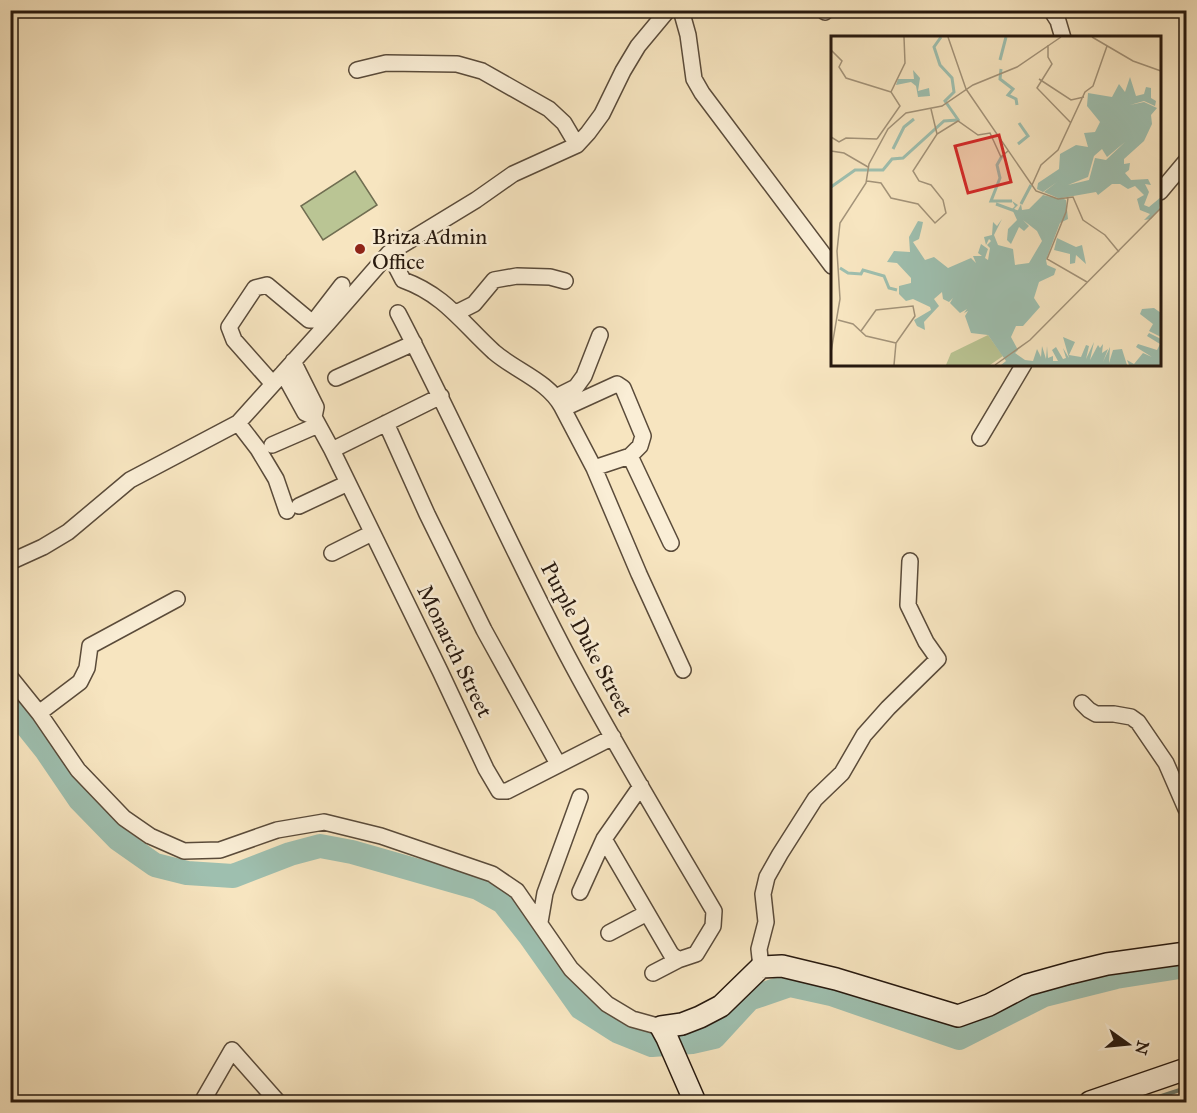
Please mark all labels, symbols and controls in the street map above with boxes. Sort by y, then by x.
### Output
inset map [831,36,1161,366]
place label: Briza Admin Office [372,223,487,275]
marker: Briza Admin Office [353,242,367,256]
street label: Purple Duke Street [535,557,639,721]
street label: Monarch Street [411,580,499,722]
north arrow [1098,1014,1158,1074]
text: N [1131,1039,1153,1057]

